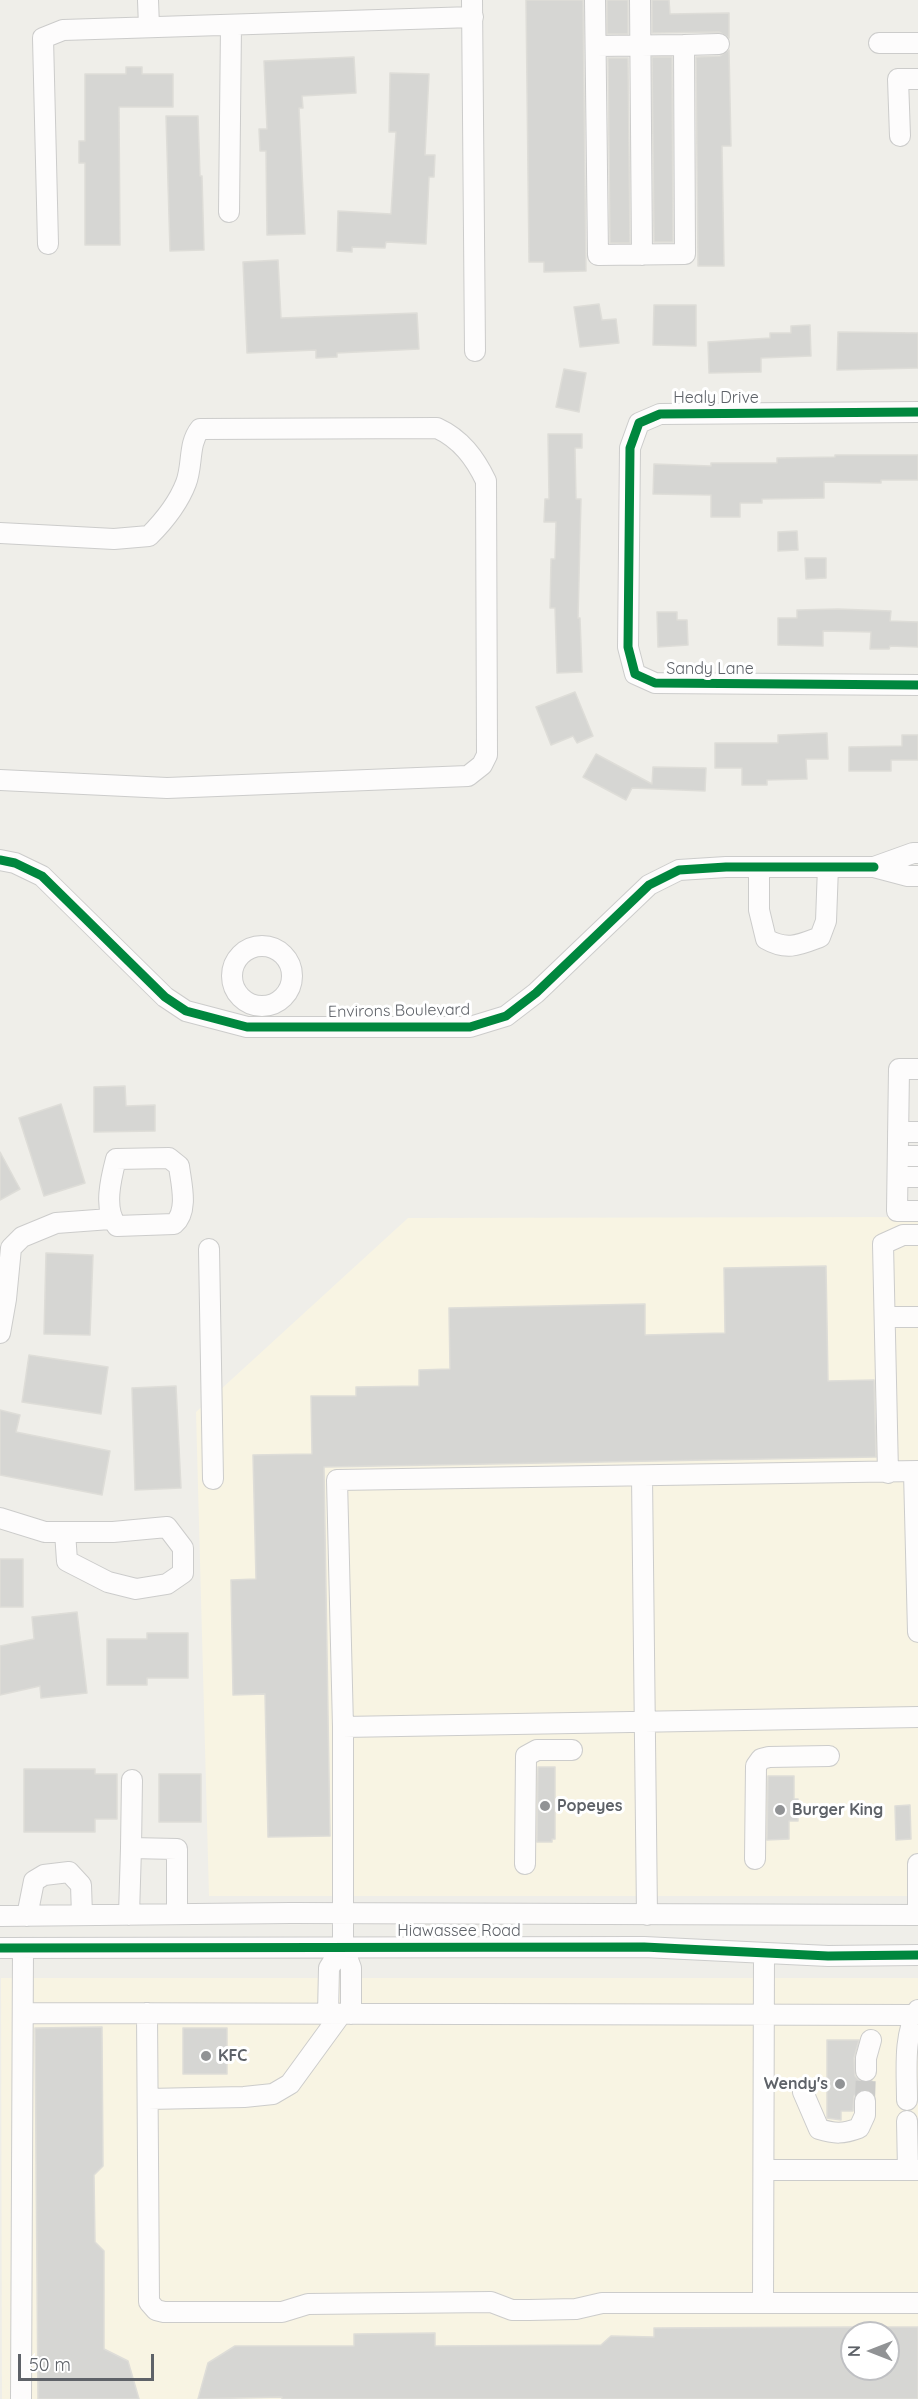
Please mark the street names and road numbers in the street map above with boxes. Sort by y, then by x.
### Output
street label: Healy Drive [673,388,759,408]
street label: Sandy Lane [666,659,754,679]
street label: Environs Boulevard [328,1000,470,1022]
street label: Hiawassee Road [397,1921,521,1941]

